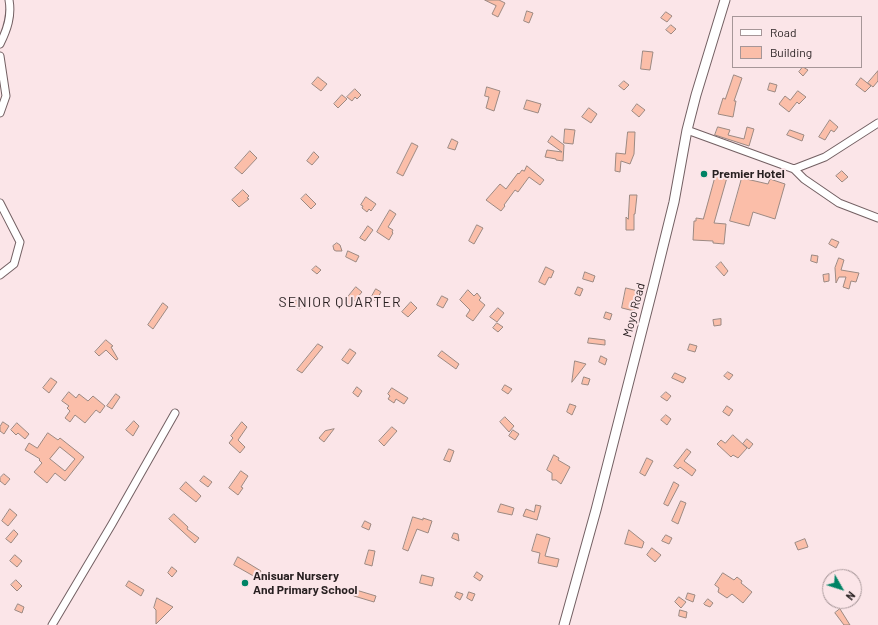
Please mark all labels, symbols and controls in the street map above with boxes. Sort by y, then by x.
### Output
legend [732,16,862,68]
text: Road [770,25,797,39]
text: Building [770,45,812,59]
place label: Premier Hotel [712,167,785,181]
marker: Premier Hotel [699,169,709,179]
street label: Moyo Road [620,281,648,339]
district label: SENIOR QUARTER [279,294,401,310]
place label: Anisuar Nursery And Primary School [253,569,358,597]
north arrow [822,569,862,609]
marker: Anisuar Nursery And Primary School [240,578,250,588]
text: N [844,589,858,603]

